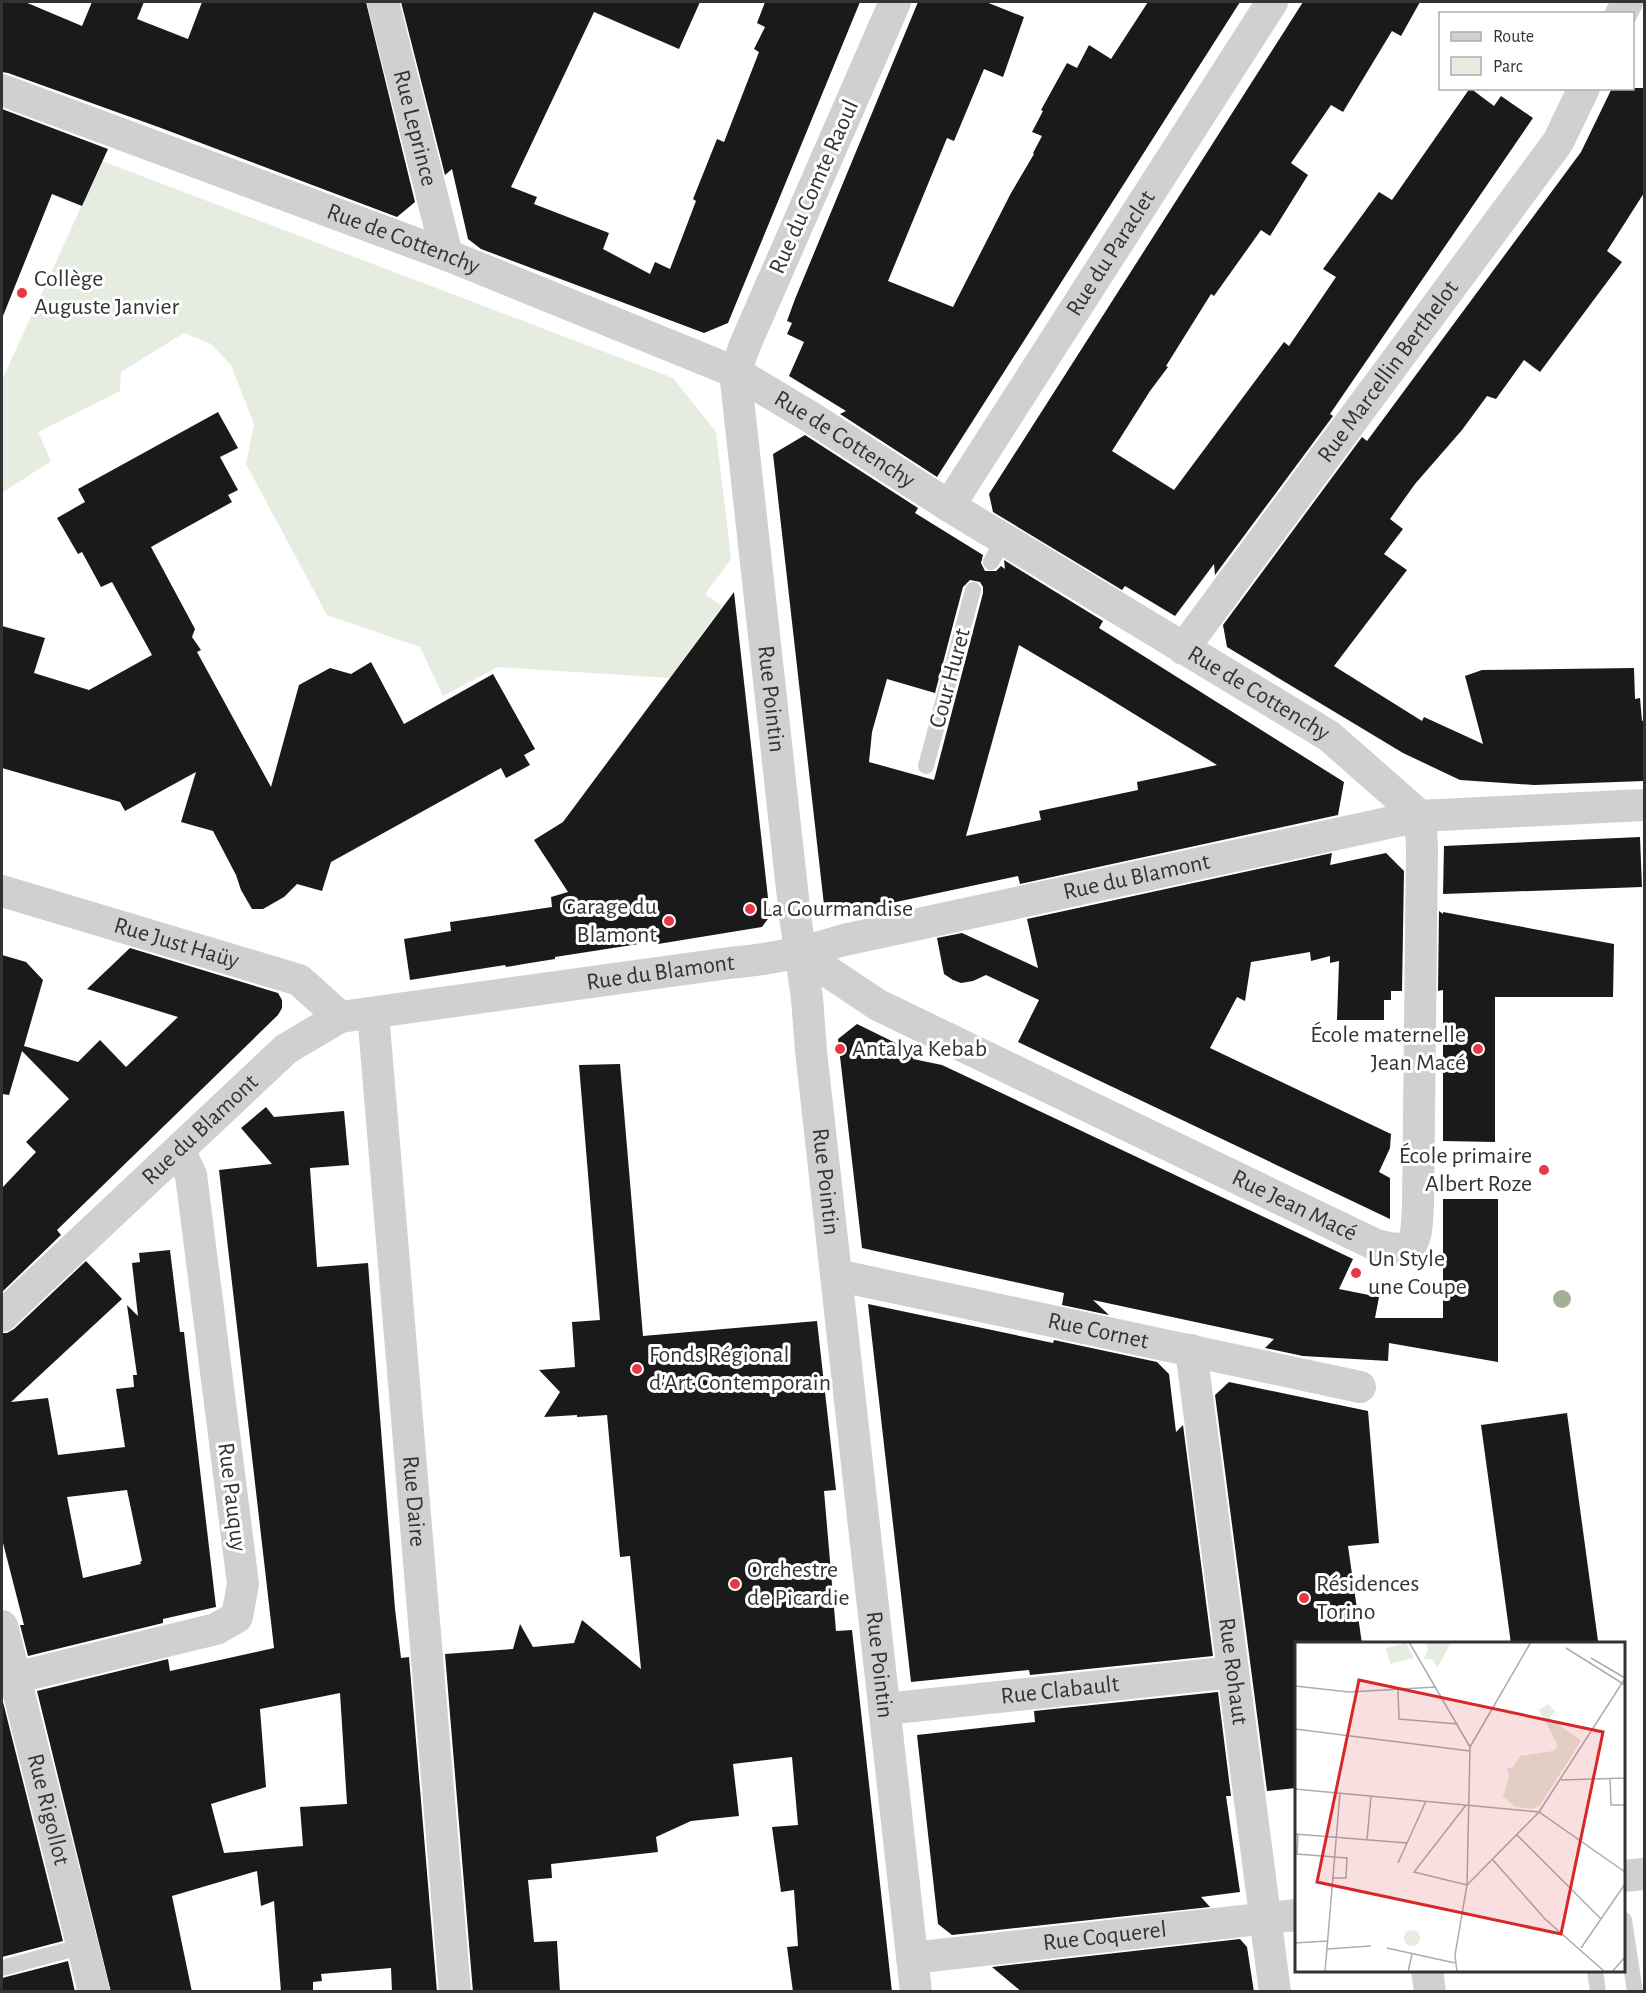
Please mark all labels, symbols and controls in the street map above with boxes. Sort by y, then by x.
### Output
legend [1439,12,1634,90]
text: Route [1493,28,1534,46]
text: Parc [1493,58,1523,76]
street label: Rue Leprince [389,67,441,189]
street label: Rue du Comte Raoul [765,96,863,278]
street label: Rue du Paraclet [1062,186,1160,321]
street label: Rue de Cottenchy [323,199,483,279]
place label: Collège Auguste Janvier [34,267,180,319]
street label: Rue Marcellin Berthelot [1313,276,1463,467]
marker: Collège Auguste Janvier [15,286,29,300]
street label: Rue de Cottenchy [770,386,919,493]
street label: Cour Huret [925,625,975,730]
street label: Rue de Cottenchy [1183,641,1334,745]
street label: Rue Pointin [753,644,789,754]
street label: Rue du Blamont [1061,850,1212,904]
place label: Garage du Blamont [562,895,657,947]
place label: La Gourmandise [762,897,913,921]
marker: La Gourmandise [743,902,757,916]
street label: Rue Just Haüy [111,913,242,973]
marker: Garage du Blamont [662,914,676,928]
street label: Rue du Blamont [585,951,736,995]
place label: École maternelle Jean Macé [1310,1021,1466,1075]
place label: Antalya Kebab [852,1037,987,1061]
marker: Antalya Kebab [833,1042,847,1056]
marker: École maternelle Jean Macé [1471,1042,1485,1056]
street label: Rue du Blamont [138,1070,263,1190]
street label: Rue Pointin [808,1127,843,1236]
place label: École primaire Albert Roze [1399,1142,1532,1196]
marker: École primaire Albert Roze [1537,1163,1551,1177]
street label: Rue Jean Macé [1228,1165,1361,1246]
place label: Un Style une Coupe [1368,1247,1467,1299]
marker: Un Style une Coupe [1349,1266,1363,1280]
street label: Rue Cornet [1045,1309,1151,1354]
place label: Fonds Régional d'Art Contemporain [649,1343,831,1395]
marker: Fonds Régional d'Art Contemporain [630,1362,644,1376]
street label: Rue Pauquy [213,1441,251,1553]
street label: Rue Daire [398,1455,430,1548]
place label: Orchestre de Picardie [747,1558,850,1610]
place label: Résidences Torino [1316,1572,1419,1624]
marker: Orchestre de Picardie [728,1577,742,1591]
marker: Résidences Torino [1297,1591,1311,1605]
street label: Rue Pointin [862,1610,897,1719]
street label: Rue Rohaut [1214,1616,1252,1727]
inset map [1295,1642,1625,1972]
street label: Rue Clabault [1000,1672,1121,1709]
street label: Rue Rigollot [23,1751,74,1868]
street label: Rue Coquerel [1042,1918,1168,1955]

